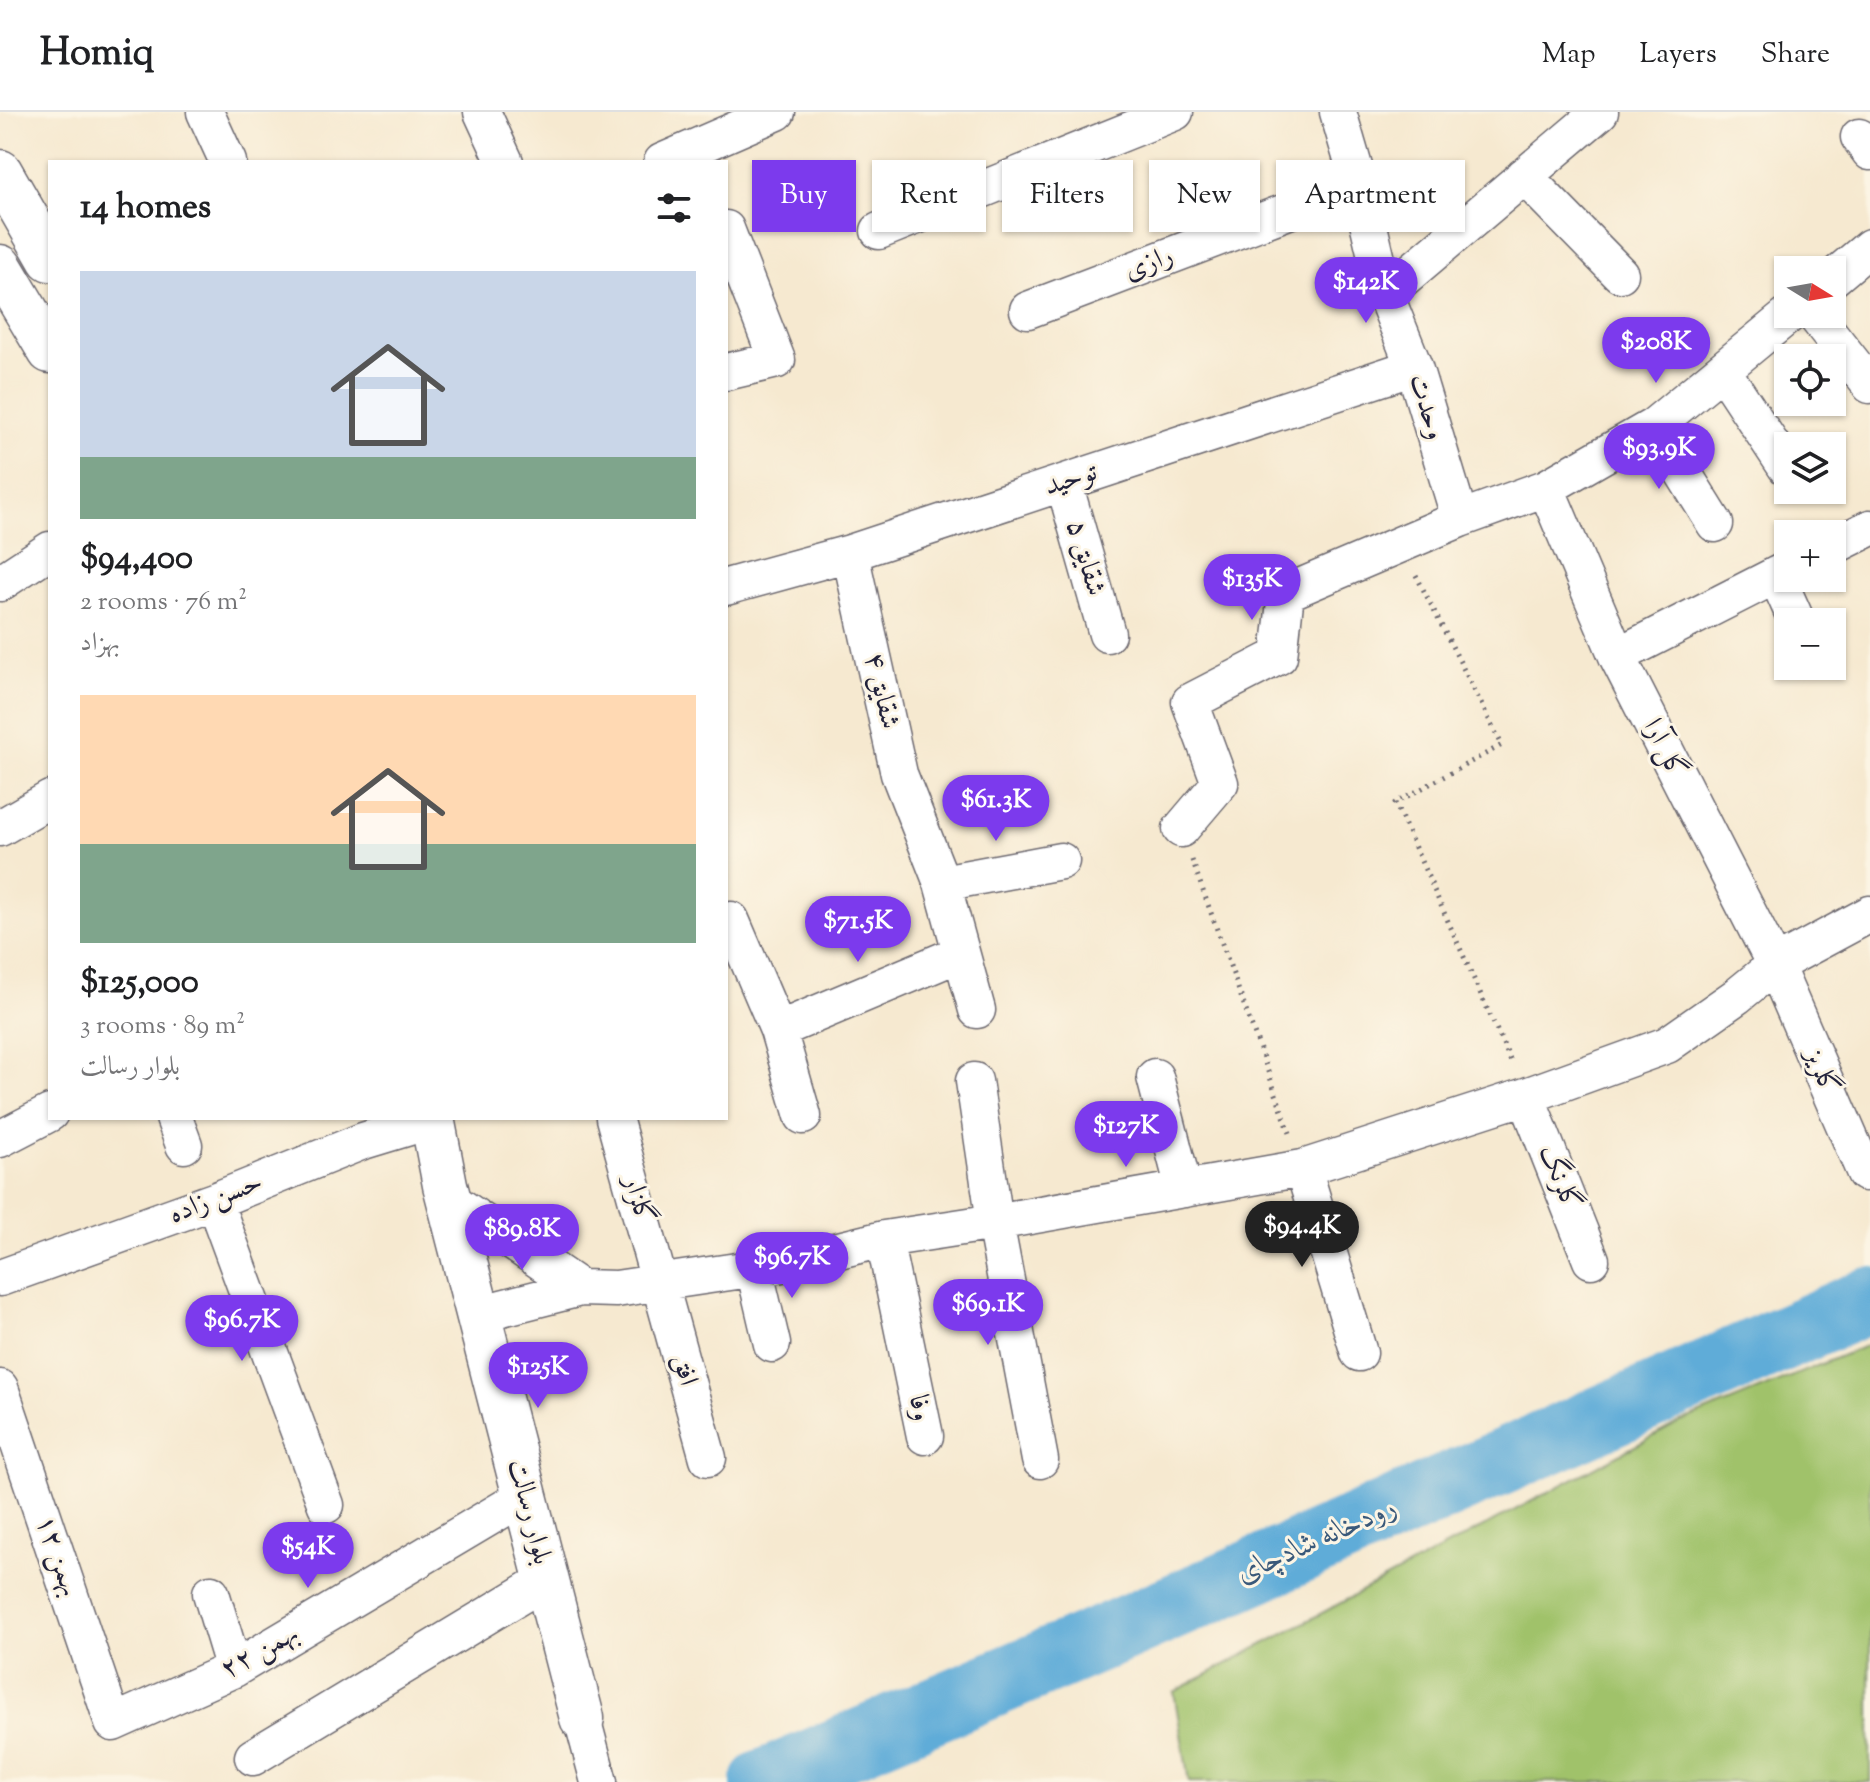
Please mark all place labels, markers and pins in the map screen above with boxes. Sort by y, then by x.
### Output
pin: $142K [1310,257,1422,325]
pin: $208K [1600,317,1712,385]
pin: $93.9K [1594,423,1724,491]
pin: $135K [1196,554,1308,622]
pin: $61.3K [931,775,1061,843]
pin: $71.5K [793,896,923,964]
pin: $127K [1070,1101,1182,1169]
pin: $94.4K [1237,1201,1367,1269]
pin: $89.8K [457,1204,587,1272]
pin: $96.7K [727,1232,857,1300]
pin: $69.1K [923,1279,1053,1347]
pin: $96.7K [177,1295,307,1363]
pin: $125K [482,1342,594,1410]
pin: $54K [261,1522,355,1590]

